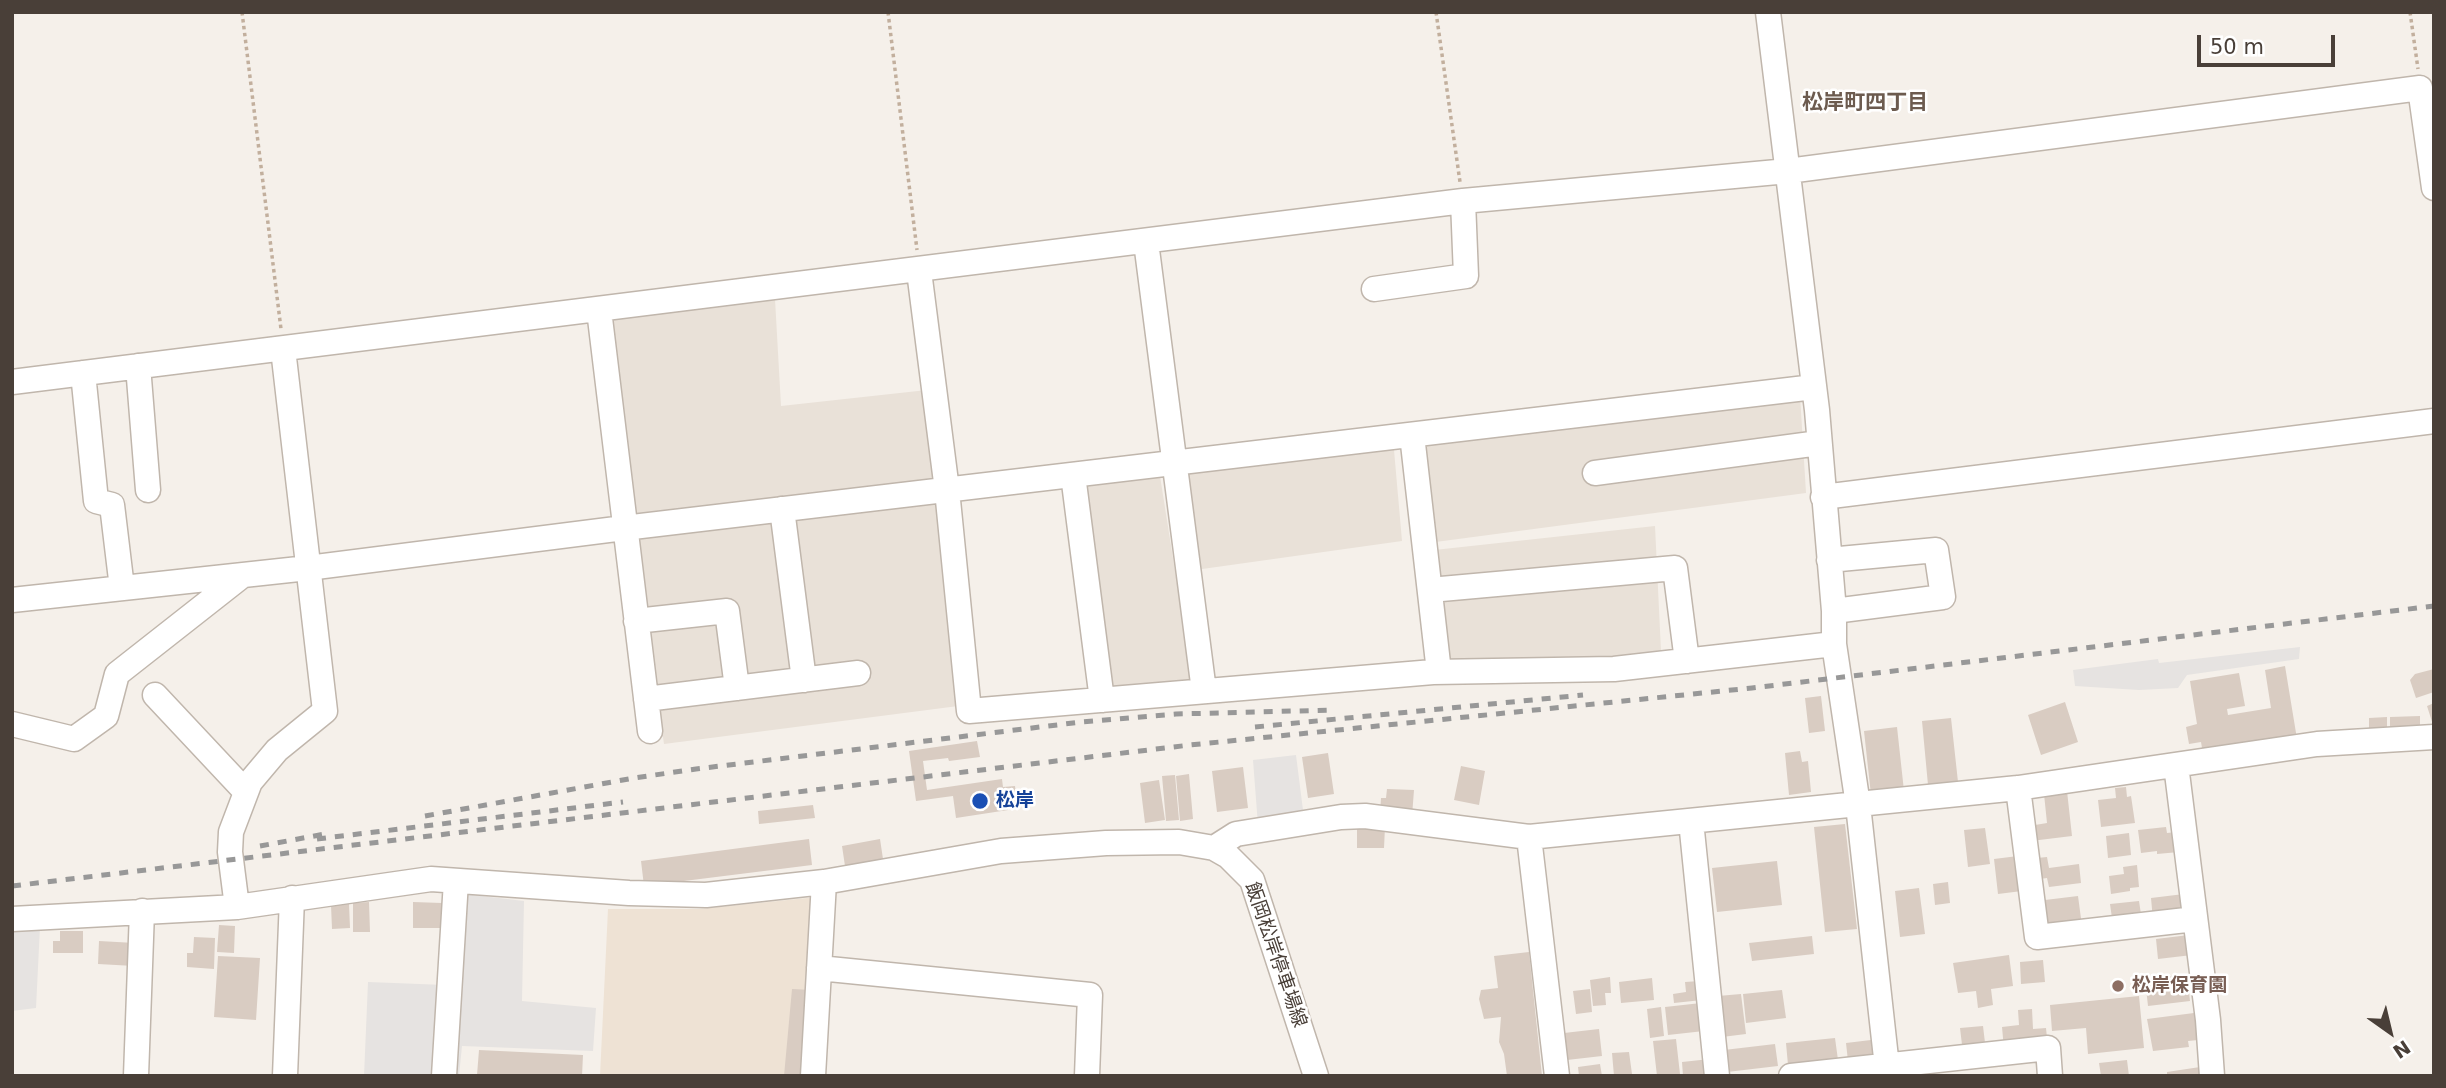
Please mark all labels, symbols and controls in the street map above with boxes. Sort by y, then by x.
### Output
scale bar [2201,21,2339,65]
text: 50 m [2210,35,2264,59]
district label: 松岸町四丁目 [1802,91,1928,117]
place label: 松岸 [996,790,1034,812]
marker: 松岸 [970,791,990,811]
street label: 飯岡松岸停車場線 [1239,879,1311,1031]
place label: 松岸保育園 [2132,975,2227,997]
marker: 松岸保育園 [2110,978,2126,994]
north arrow [2355,997,2425,1067]
text: N [2389,1036,2414,1063]

